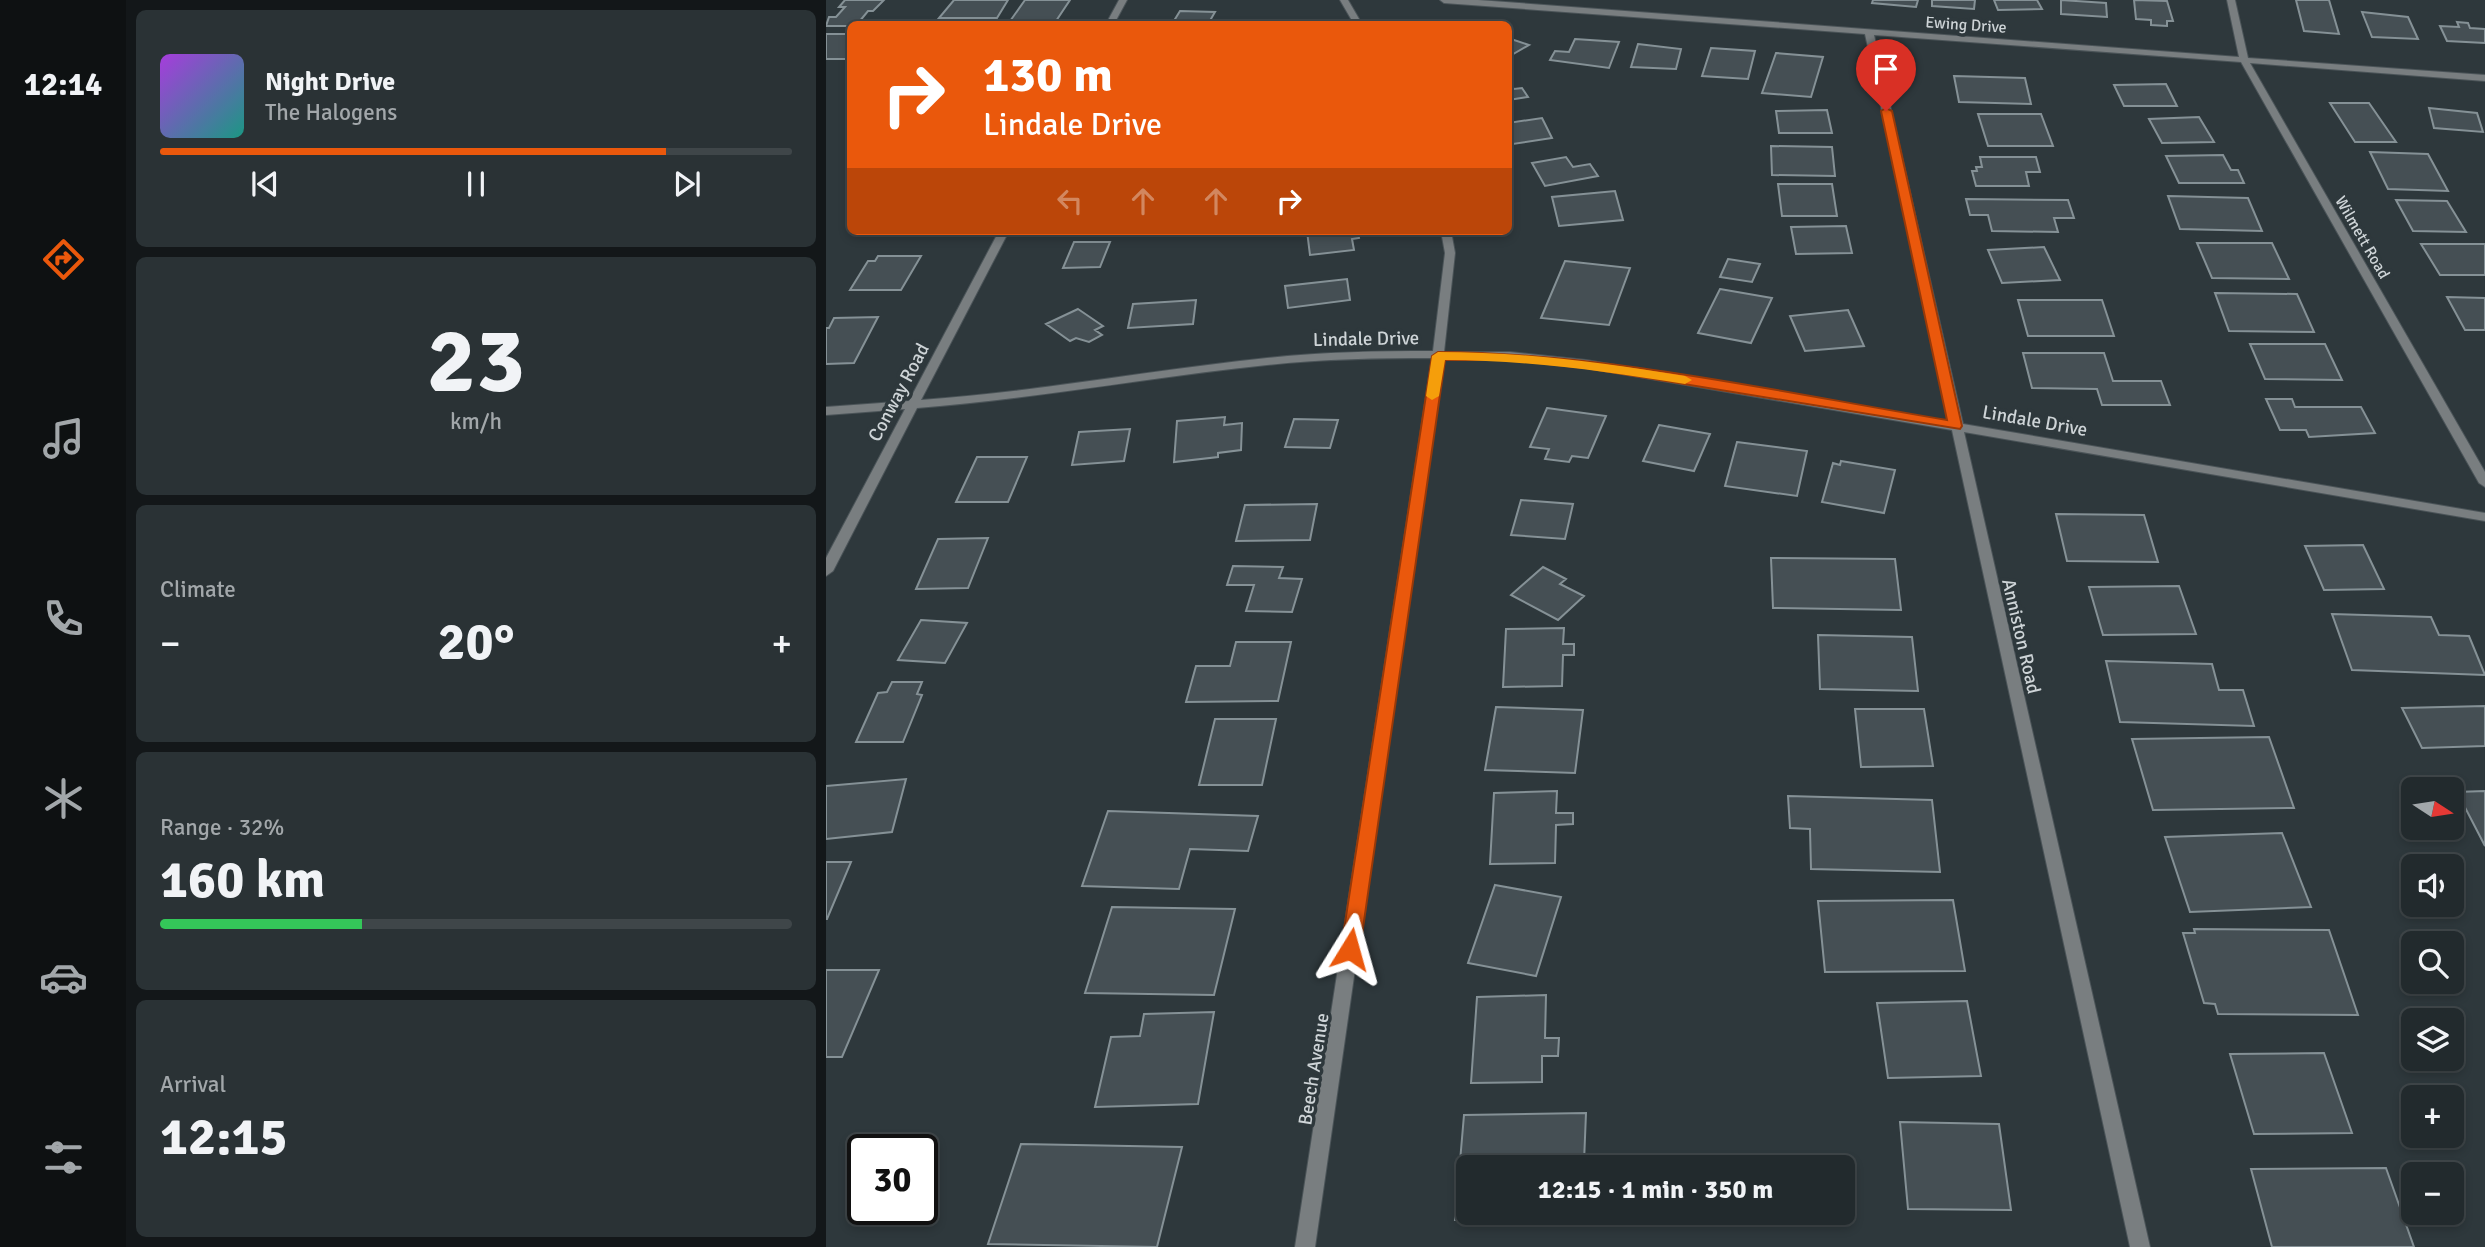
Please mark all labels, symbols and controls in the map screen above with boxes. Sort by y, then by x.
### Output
street label: Ewing Drive [1925,12,2007,38]
pin [1856,39,1916,111]
text: 130 m [983,45,1113,105]
icon: right [868,49,959,140]
icon: arrive [1867,50,1905,88]
text: 12:14 [24,65,102,104]
text: Night Drive [265,66,395,98]
text: The Halogens [265,98,397,127]
text: Lindale Drive [983,105,1162,144]
icon: previous [246,165,284,203]
icon: pause [457,165,495,203]
icon: next [668,165,706,203]
icon: left [1051,182,1089,220]
icon: ahead [1124,182,1162,220]
icon: ahead [1197,182,1235,220]
icon: right [1270,182,1308,220]
street label: Wilmett Road [2330,193,2394,282]
icon: directions [39,235,88,284]
text: 23 [427,305,525,418]
street label: Lindale Drive [1313,326,1419,352]
street label: Conway Road [863,339,935,446]
street label: Lindale Drive [1980,400,2089,442]
text: km/h [450,407,502,436]
icon: music [39,414,88,463]
text: Climate [160,575,236,604]
street label: Anniston Road [1996,576,2046,696]
icon: phone [39,594,88,643]
text: 20° [438,610,514,674]
text: − [160,620,181,667]
text: + [771,620,792,667]
icon: climate [39,774,88,823]
north arrow [2401,777,2464,840]
map controls [2401,777,2464,1225]
text: Range · 32% [160,813,284,842]
text: 160 km [160,848,325,912]
button: sound [2401,854,2464,917]
position arrow [1313,912,1387,986]
button: search [2401,931,2464,994]
icon: car [39,953,88,1002]
button: layers [2401,1008,2464,1071]
street label: Beech Avenue [1293,1011,1335,1127]
text: Arrival [160,1070,226,1099]
button: + [2401,1085,2464,1148]
text: 12:15 [160,1105,288,1169]
icon: filters [39,1133,88,1182]
speed limit sign: 30 [847,1134,938,1225]
button: − [2401,1162,2464,1225]
text: 12:15 · 1 min · 350 m [1538,1174,1773,1206]

